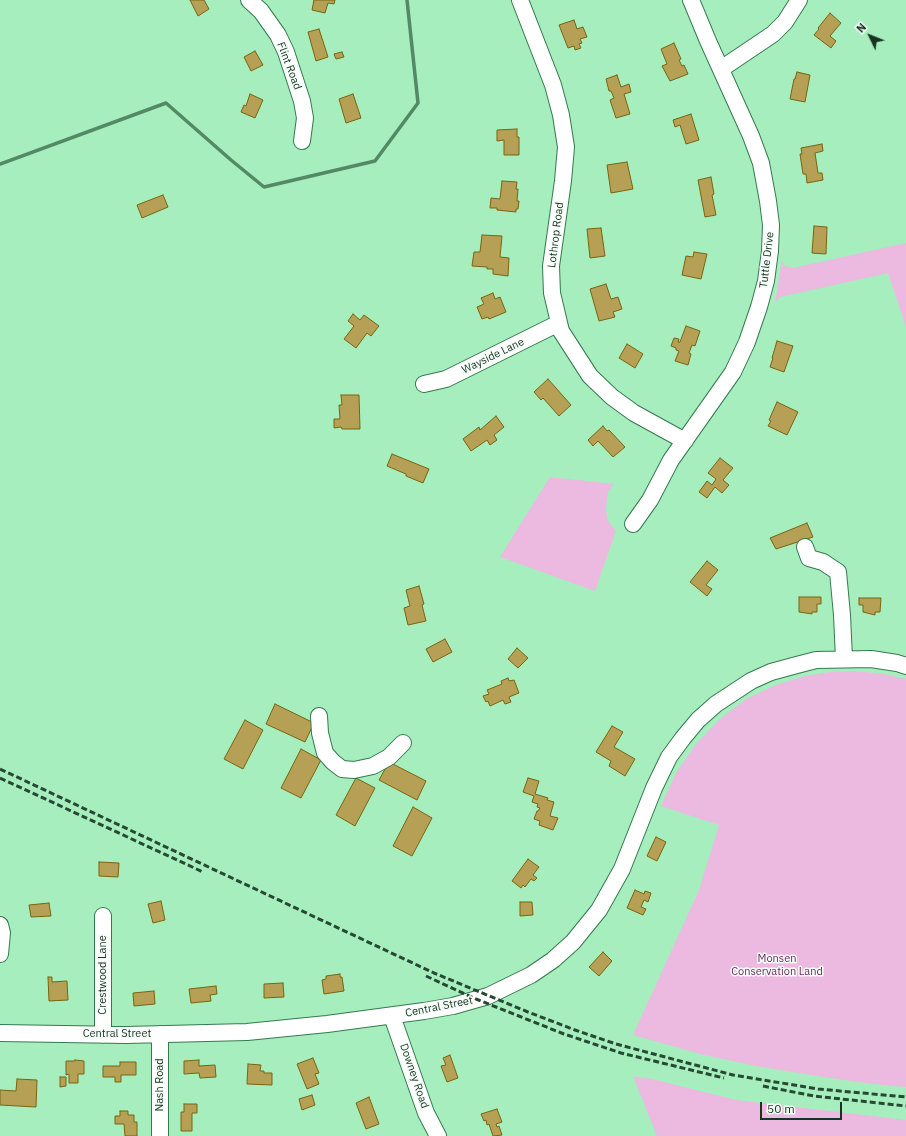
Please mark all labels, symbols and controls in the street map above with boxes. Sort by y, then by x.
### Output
north arrow [850,16,890,56]
text: N [853,20,869,36]
street label: Flint Road [274,40,304,92]
street label: Lothrop Road [545,201,567,269]
street label: Tuttle Drive [757,231,777,289]
street label: Wayside Lane [460,335,526,377]
street label: Crestwood Lane [96,935,110,1015]
park label: Monsen Conservation Land [731,952,823,978]
street label: Central Street [404,994,474,1020]
street label: Central Street [83,1027,151,1041]
street label: Downey Road [397,1042,431,1110]
street label: Nash Road [153,1058,167,1112]
scale bar [762,1094,844,1120]
text: 50 m [767,1101,795,1116]

